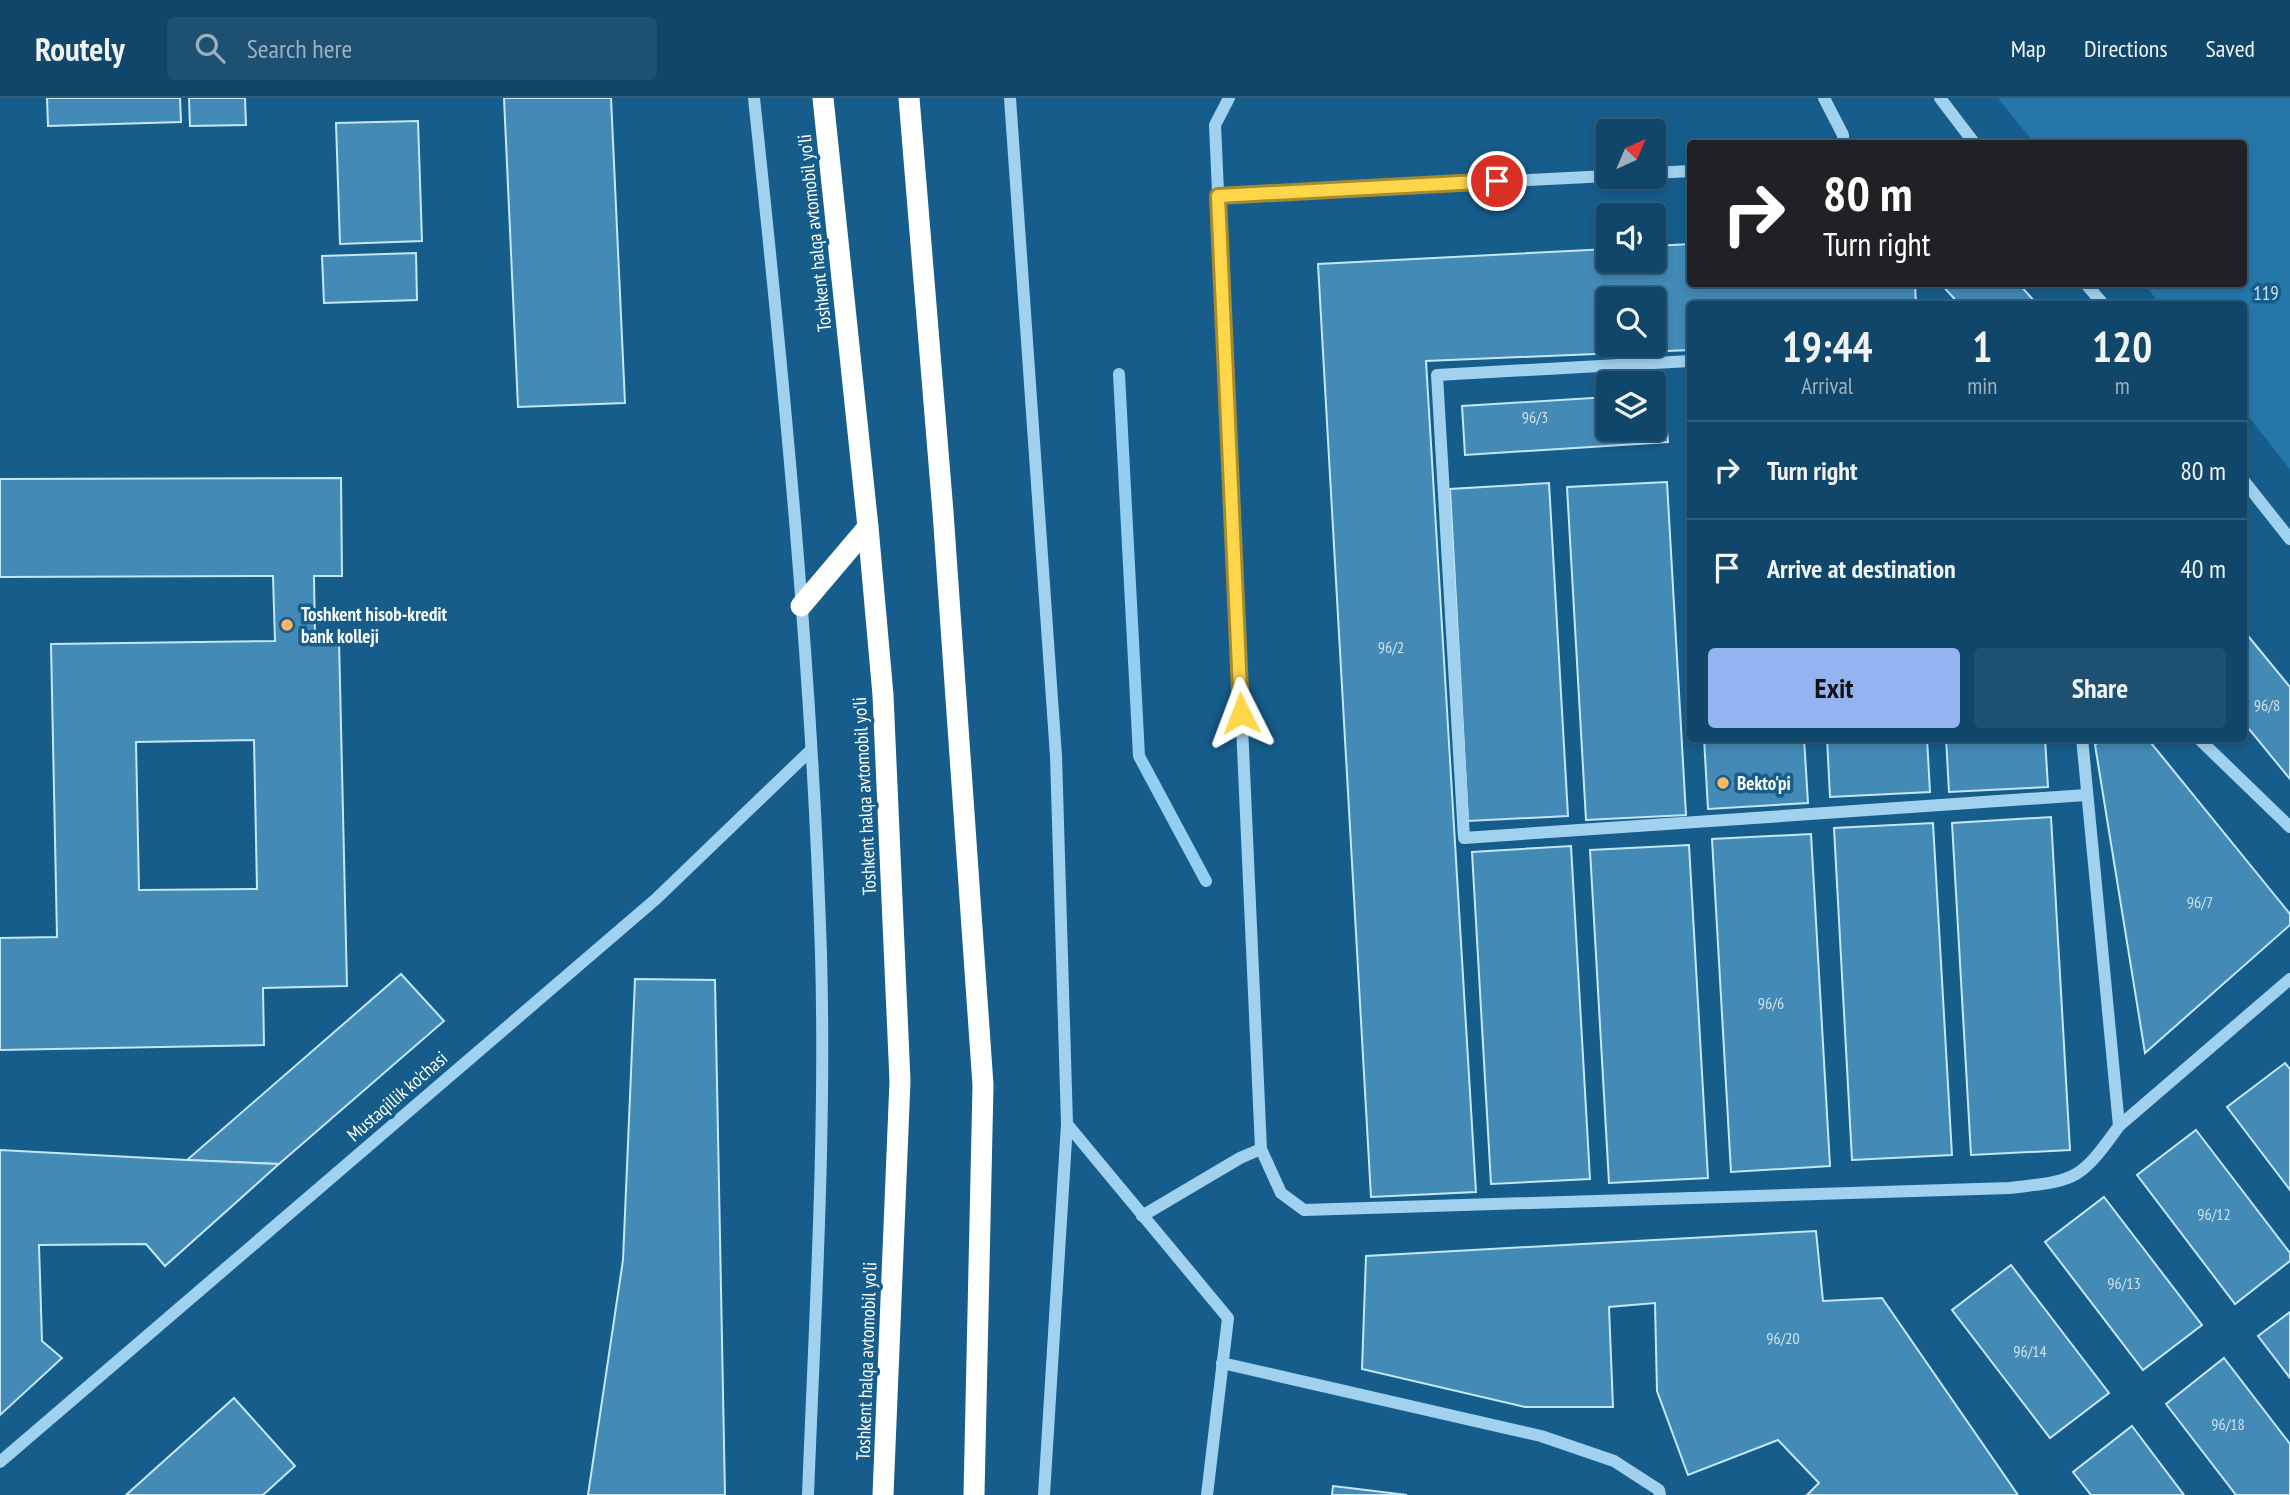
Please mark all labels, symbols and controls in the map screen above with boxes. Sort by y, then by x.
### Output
search box [167,17,657,80]
text: Routely [35,27,125,70]
icon: search [191,29,229,67]
text: Search here [247,32,352,65]
text: Map [2011,33,2046,64]
text: Directions [2084,33,2168,64]
text: Saved [2206,33,2255,64]
north arrow [1596,119,1666,189]
map controls [1596,119,1666,441]
street label: Toshkent halqa avtomobil yo'li [792,133,836,333]
pin [1467,151,1527,211]
text: 80 m [1823,161,1912,225]
icon: arrive [1478,162,1516,200]
icon: right [1708,168,1799,259]
button: sound [1596,203,1666,273]
text: Turn right [1823,223,1931,265]
park label: 119 [2253,281,2279,305]
button: search [1596,287,1666,357]
text: 19:44 [1782,319,1873,374]
text: 1 [1972,319,1992,374]
text: 120 [2092,319,2152,374]
button: layers [1596,371,1666,441]
text: Arrival [1801,371,1853,400]
text: min [1967,371,1997,400]
text: m [2115,371,2130,400]
house number: 96/3 [1522,407,1548,427]
icon: right [1708,451,1746,489]
text: Turn right [1767,454,1858,487]
text: 80 m [2180,454,2226,487]
icon: arrive [1708,549,1746,587]
text: Arrive at destination [1767,552,1956,585]
text: 40 m [2180,552,2226,585]
place label: Toshkent hisob-kredit bank kolleji [301,602,448,648]
marker: Toshkent hisob-kredit bank kolleji [279,617,295,633]
house number: 96/2 [1378,637,1404,657]
button: Exit [1708,648,1960,728]
button: Share [1974,648,2226,728]
position arrow [1204,676,1278,750]
house number: 96/8 [2254,695,2280,715]
street label: Toshkent halqa avtomobil yo'li [847,696,881,896]
place label: Bekto'pi [1737,771,1791,795]
marker: Bekto'pi [1715,775,1731,791]
house number: 96/7 [2187,892,2213,912]
house number: 96/6 [1758,993,1784,1013]
street label: Mustaqillik ko'chasi [342,1046,452,1146]
house number: 96/12 [2197,1204,2231,1224]
street label: Toshkent halqa avtomobil yo'li [851,1261,881,1461]
house number: 96/13 [2107,1273,2141,1293]
house number: 96/20 [1766,1328,1800,1348]
house number: 96/14 [2013,1341,2047,1361]
house number: 96/18 [2211,1414,2245,1434]

